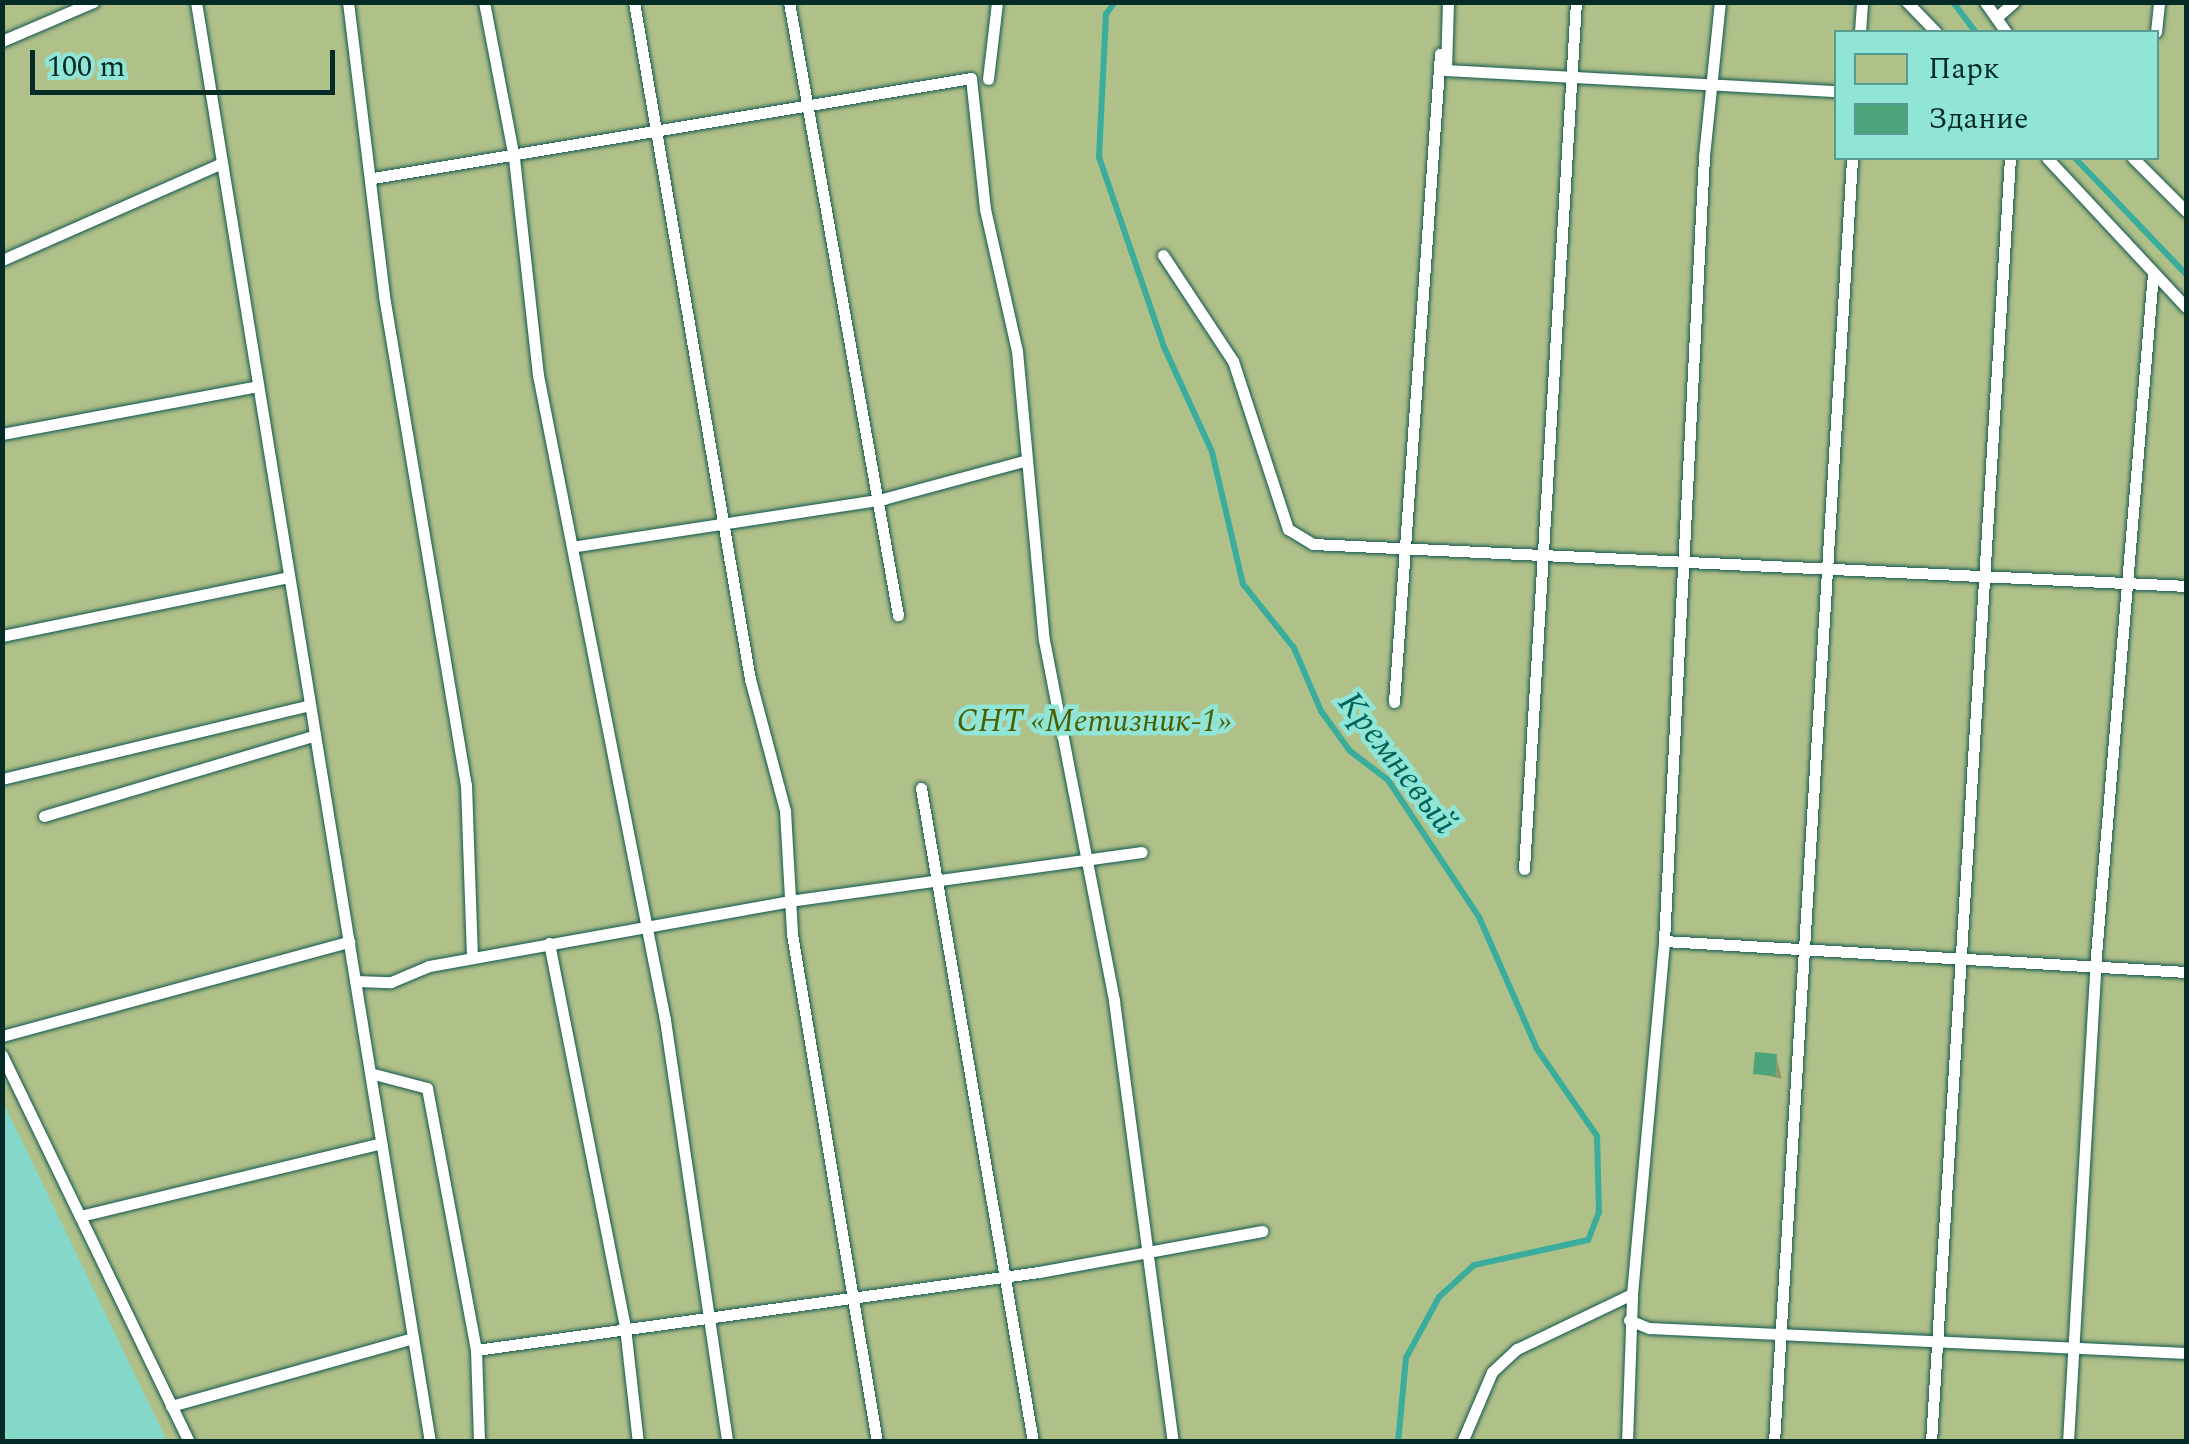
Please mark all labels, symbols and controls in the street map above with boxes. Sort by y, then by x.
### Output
scale bar [35,30,340,92]
legend [1834,30,2159,160]
text: 100 m [47,44,125,90]
text: Парк [1928,46,2000,92]
text: Здание [1928,96,2029,142]
water label: Кремневый [1328,683,1466,843]
park label: СНТ «Метизник-1» [957,703,1231,741]

